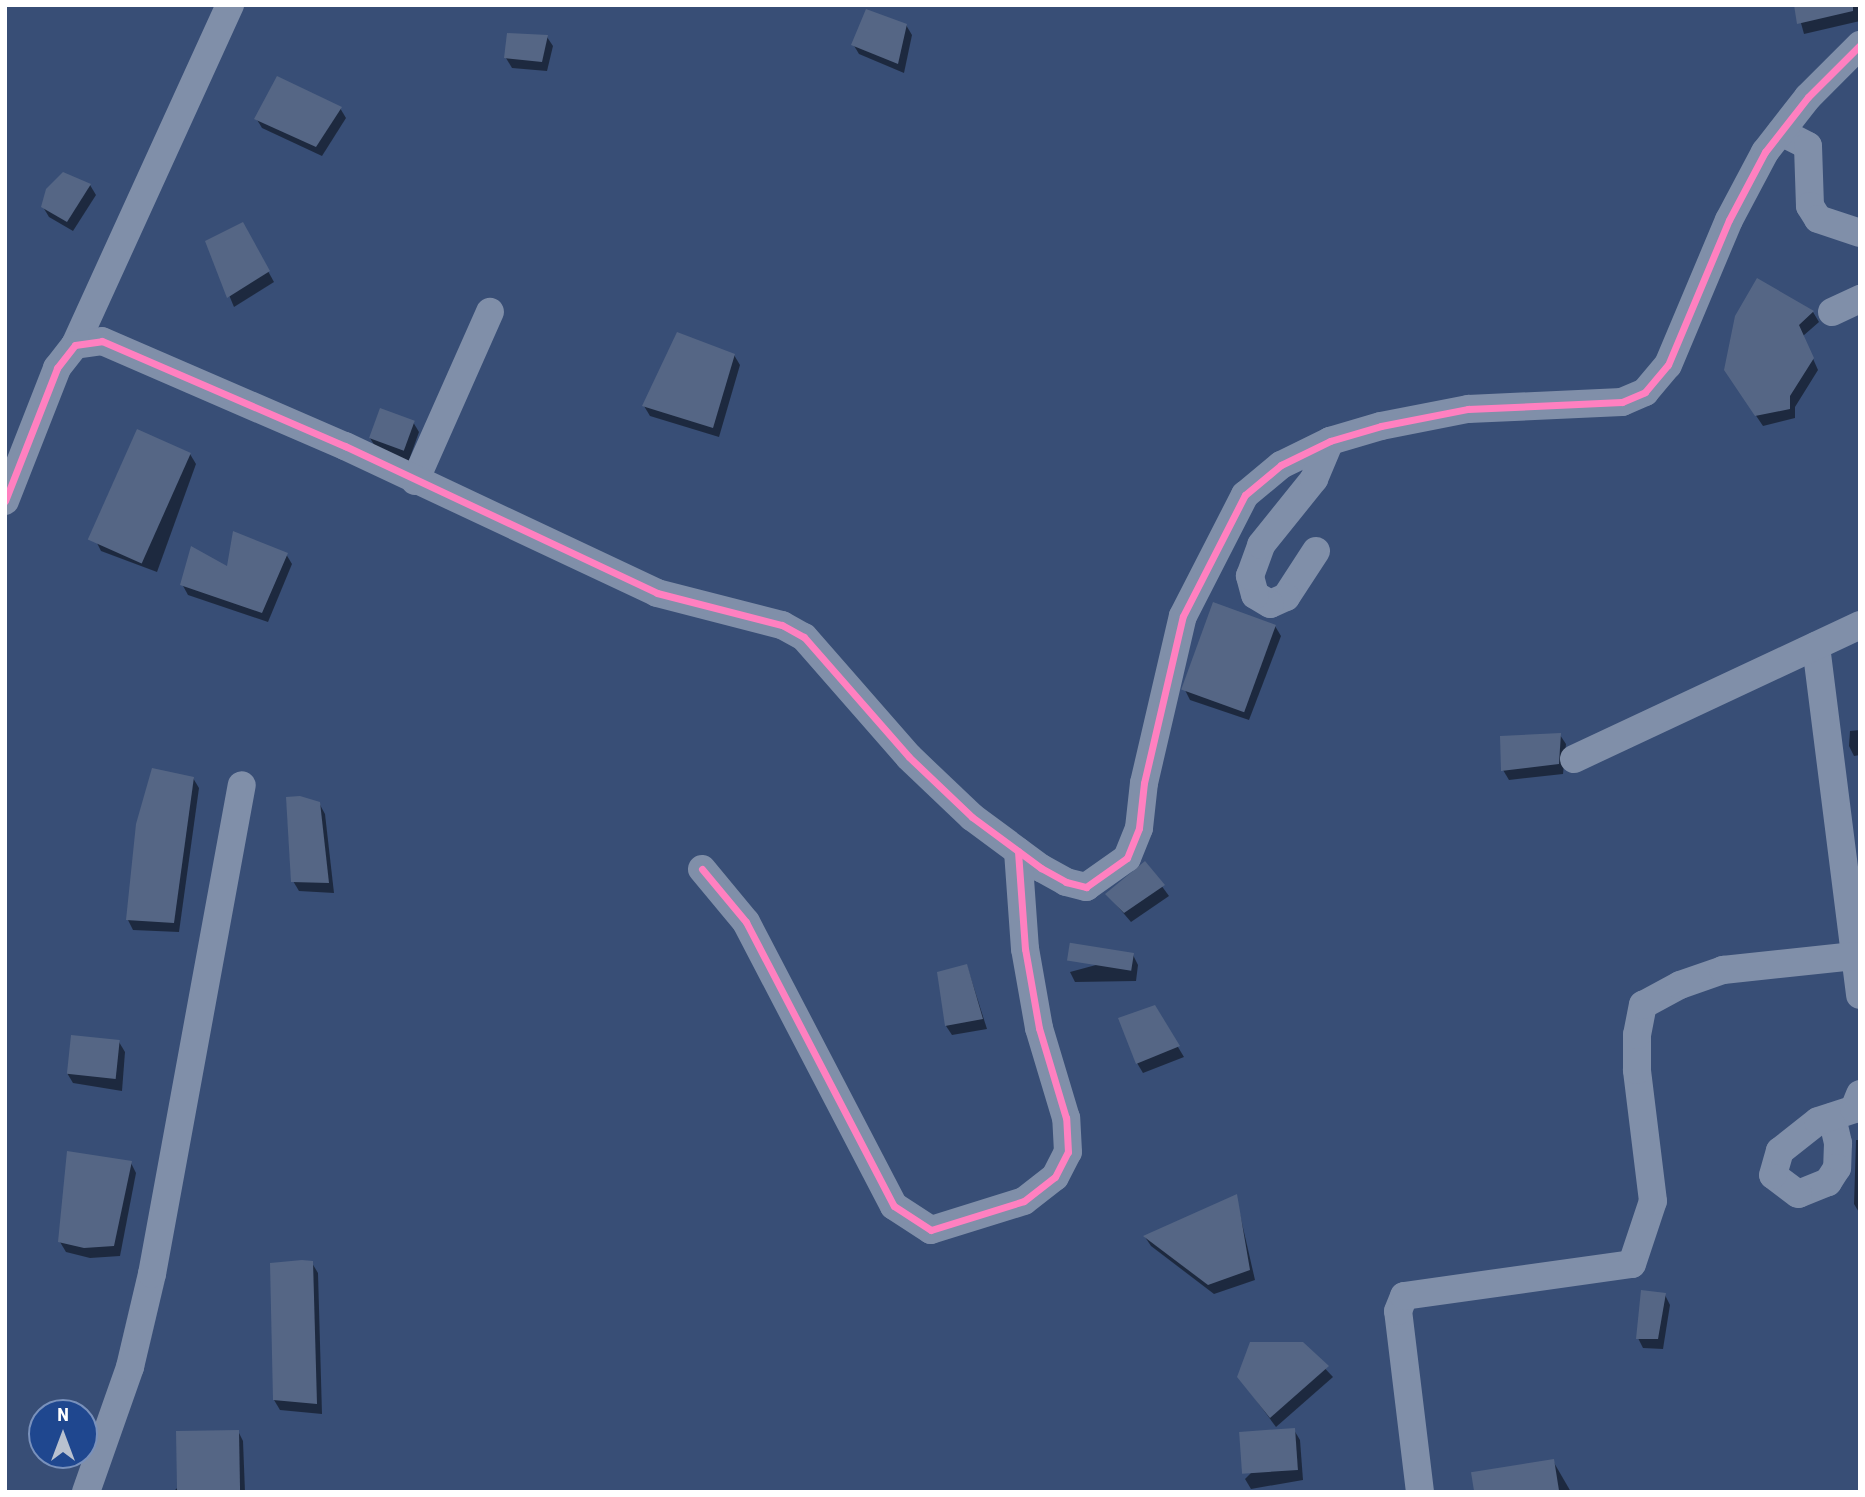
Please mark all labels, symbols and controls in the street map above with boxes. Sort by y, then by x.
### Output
north arrow [28,1399,98,1469]
text: N [57,1403,69,1426]

